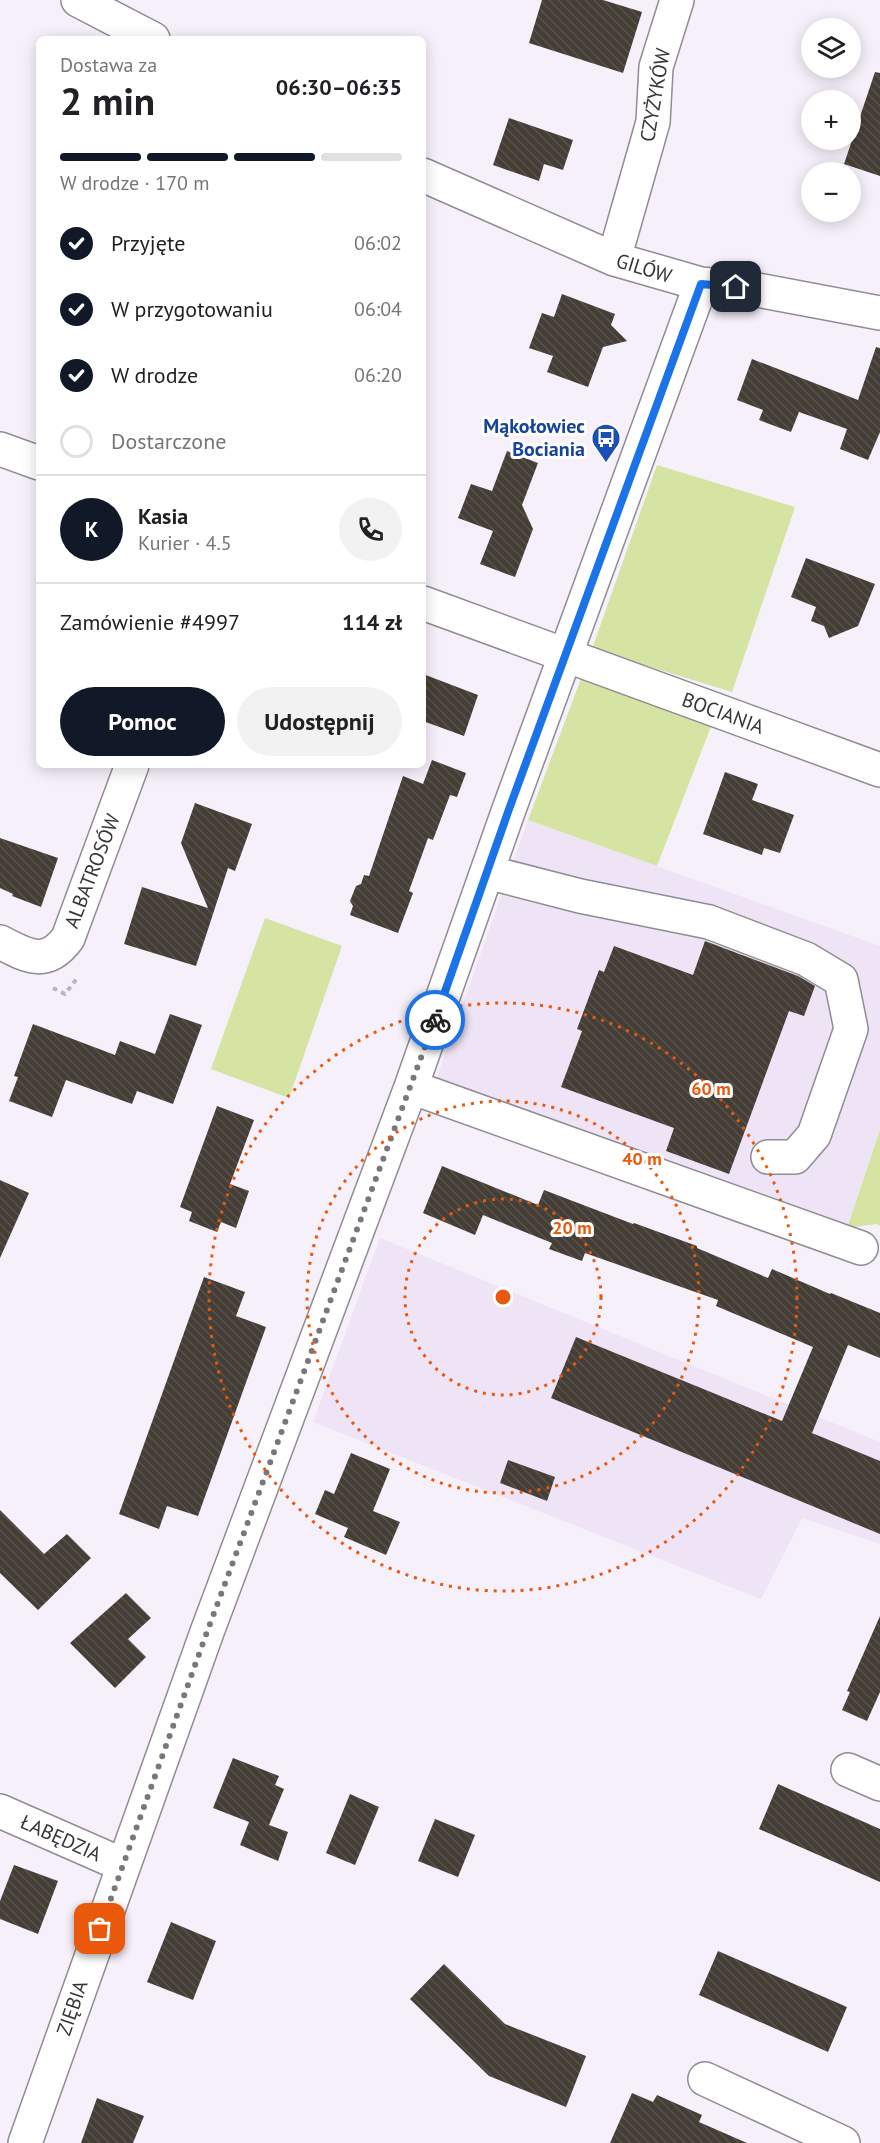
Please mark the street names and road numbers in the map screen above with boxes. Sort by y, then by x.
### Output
street label: CZYŻYKÓW [634,46,676,144]
street label: GILÓW [613,247,675,289]
street label: BOCIANIA [678,686,768,740]
street label: ALBATROSÓW [58,810,126,932]
street label: ŁABĘDZIA [17,1809,106,1867]
street label: ZIĘBIA [50,1977,94,2039]

